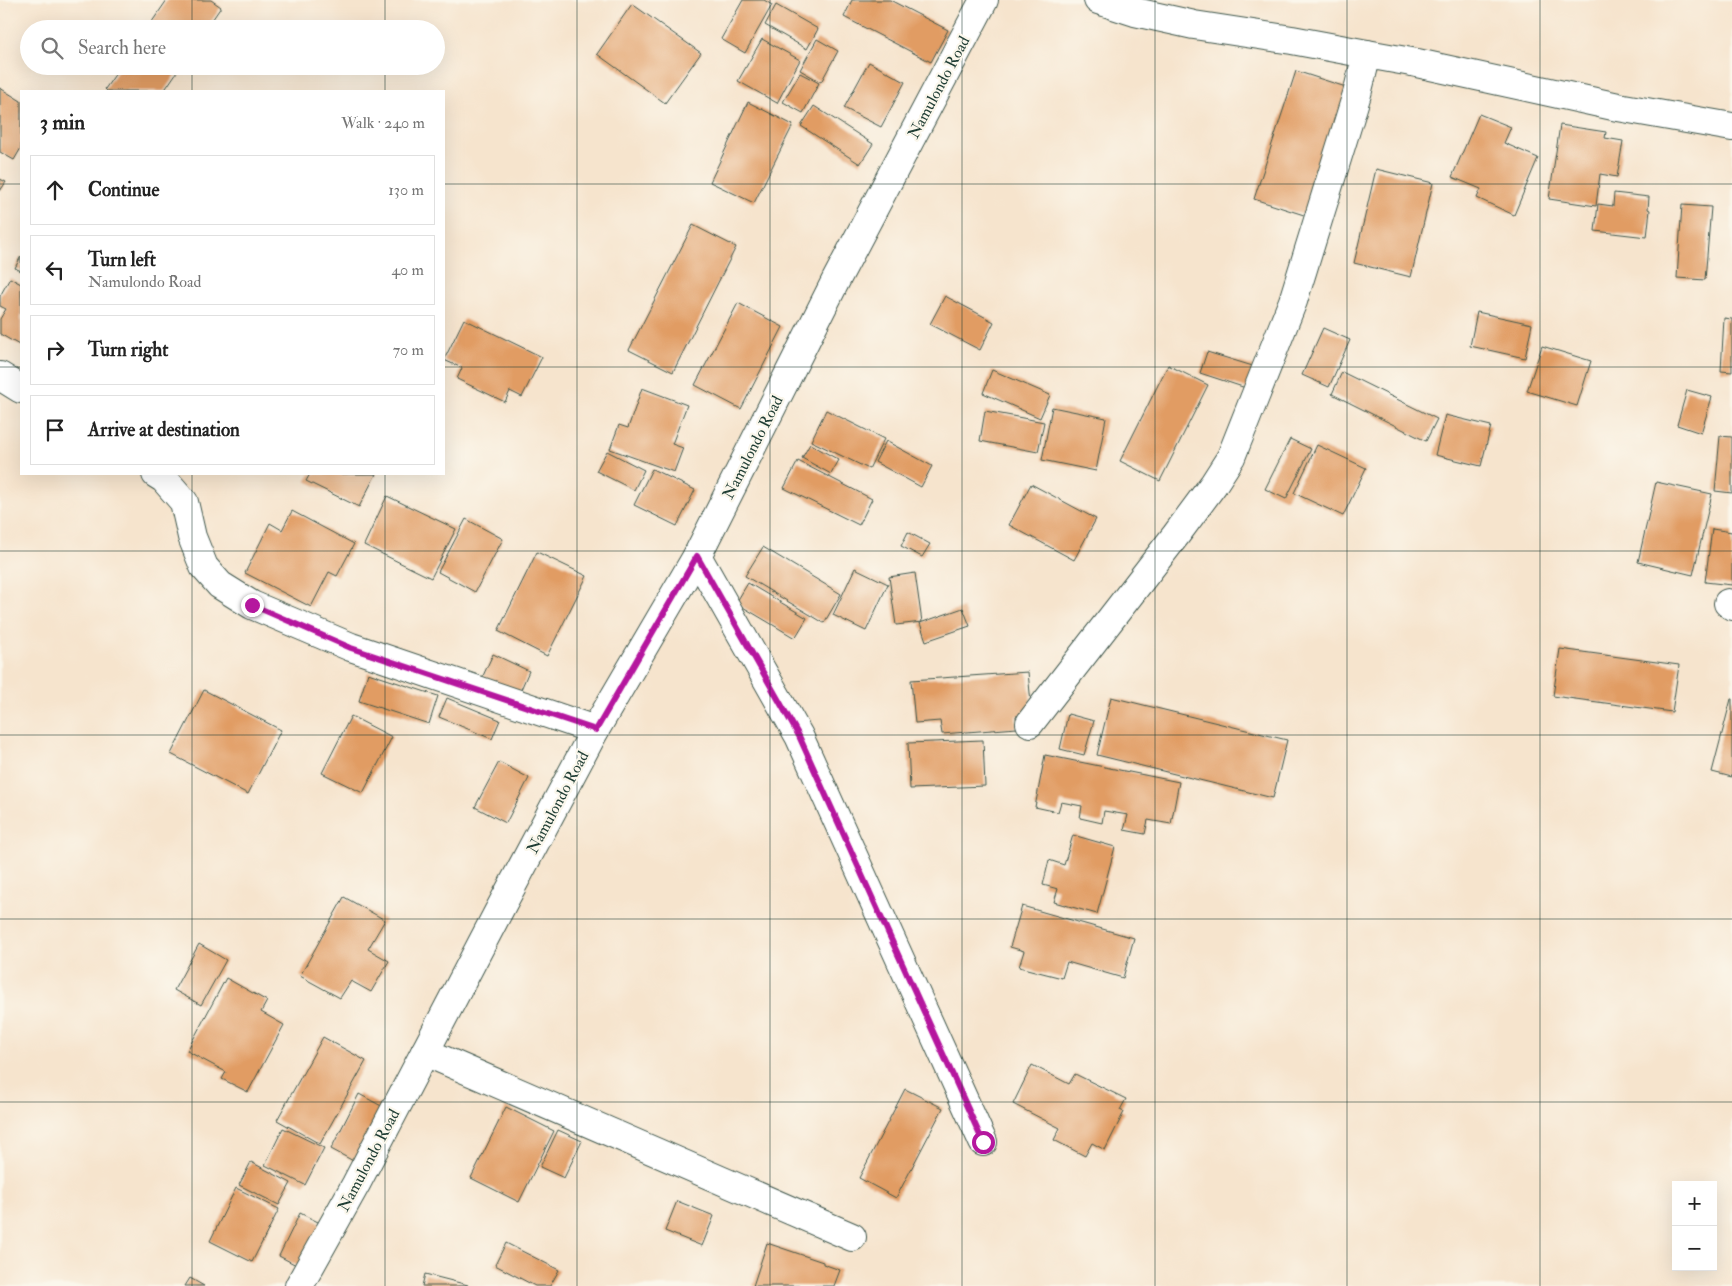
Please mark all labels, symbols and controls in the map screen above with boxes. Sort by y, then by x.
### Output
search box [20,20,445,75]
street label: Namulondo Road [903,33,974,142]
icon: search [38,34,66,62]
text: Search here [78,36,166,60]
text: 3 min [40,109,85,136]
text: Walk · 240 m [341,113,425,133]
icon: ahead [41,176,69,204]
text: Continue [88,178,159,202]
text: 130 m [388,180,424,200]
text: Turn left [88,248,156,272]
icon: left [41,256,69,284]
text: 40 m [391,260,424,280]
text: Namulondo Road [88,272,201,292]
icon: right [41,336,69,364]
text: Turn right [88,338,168,362]
text: 70 m [393,340,424,360]
street label: Namulondo Road [718,392,788,503]
icon: arrive [41,416,69,444]
text: Arrive at destination [88,418,240,442]
route end [241,594,264,617]
street label: Namulondo Road [522,748,593,857]
street label: Namulondo Road [333,1106,404,1215]
route start [972,1131,995,1154]
map controls [1672,1181,1717,1271]
button: + [1672,1181,1717,1226]
button: − [1672,1226,1717,1271]

